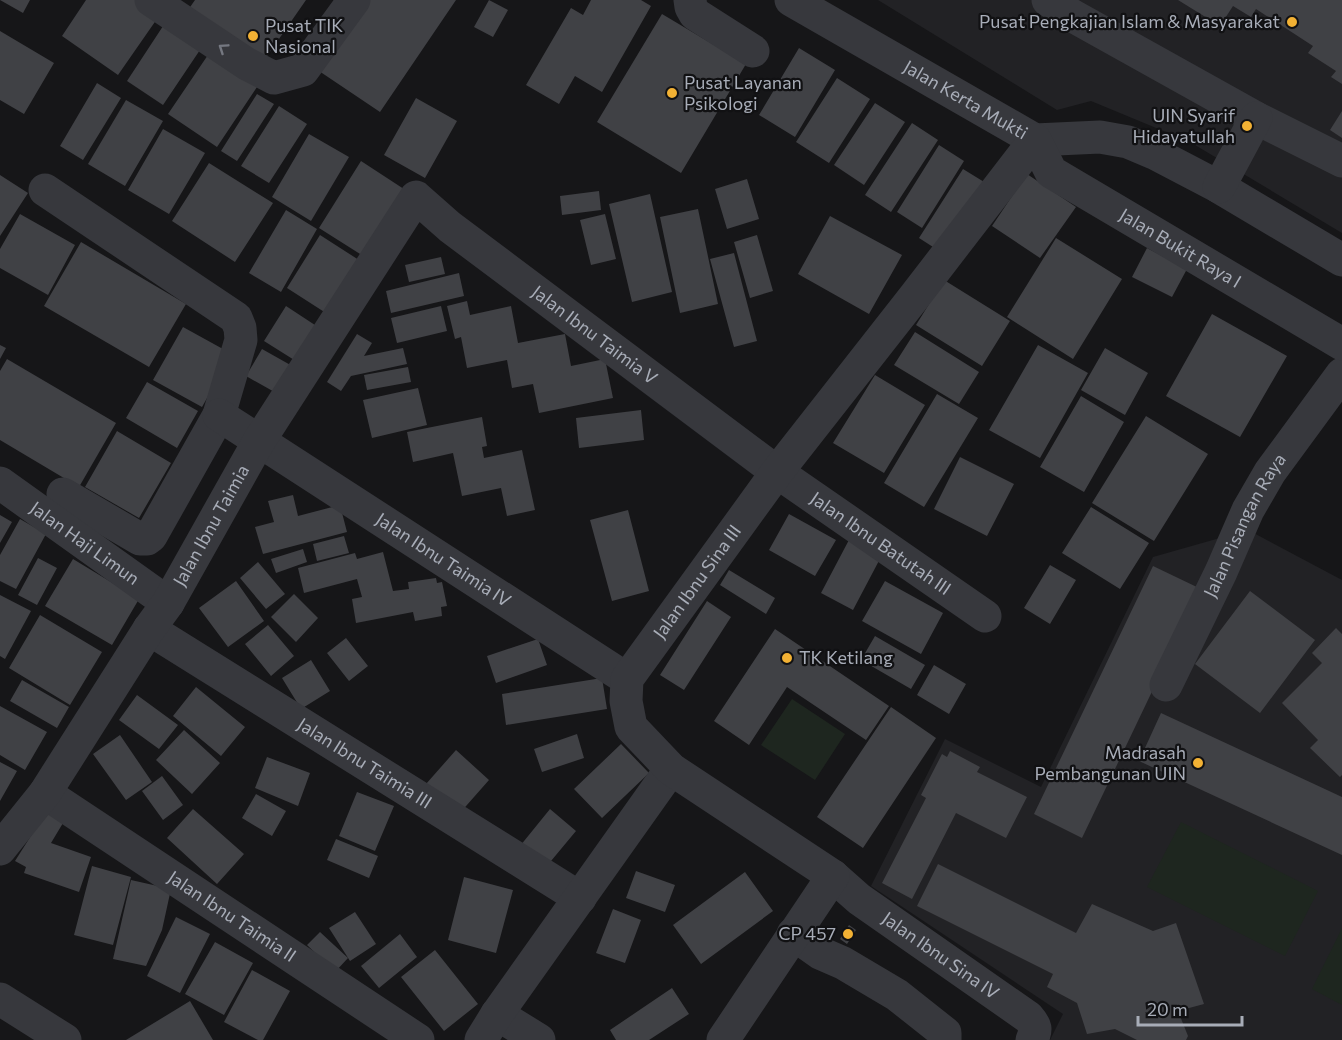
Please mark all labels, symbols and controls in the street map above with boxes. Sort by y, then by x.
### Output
place label: Pusat Pengkajian Islam & Masyarakat [979,10,1280,32]
place label: Pusat TIK Nasional [265,14,343,57]
marker: Pusat Pengkajian Islam & Masyarakat [1285,15,1299,29]
marker: Pusat TIK Nasional [246,29,260,43]
one-way arrow [219,45,230,56]
street label: Jalan Kerta Mukti [900,55,1032,144]
place label: Pusat Layanan Psikologi [684,71,802,114]
marker: Pusat Layanan Psikologi [665,86,679,100]
place label: UIN Syarif Hidayatullah [1132,104,1236,147]
marker: UIN Syarif Hidayatullah [1240,119,1254,133]
street label: Jalan Bukit Raya I [1116,203,1245,292]
street label: Jalan Ibnu Taimia V [528,280,662,389]
street label: Jalan Pisangan Raya [1198,449,1290,601]
street label: Jalan Ibnu Taimia [168,461,253,590]
street label: Jalan Ibnu Batutah III [806,486,956,599]
street label: Jalan Haji Limun [26,496,144,589]
street label: Jalan Ibnu Taimia IV [372,507,515,611]
street label: Jalan Ibnu Sina III [648,520,745,643]
place label: TK Ketilang [799,646,893,668]
marker: TK Ketilang [780,651,794,665]
street label: Jalan Ibnu Taimia III [294,712,436,813]
place label: Madrasah Pembangunan UIN [1034,741,1186,784]
marker: Madrasah Pembangunan UIN [1191,756,1205,770]
street label: Jalan Ibnu Taimia II [164,865,301,966]
street label: Jalan Ibnu Sina IV [878,907,1004,1003]
place label: CP 457 [778,922,836,944]
marker: CP 457 [841,927,855,941]
scale bar [1138,989,1242,1027]
text: 20 m [1147,998,1188,1020]

